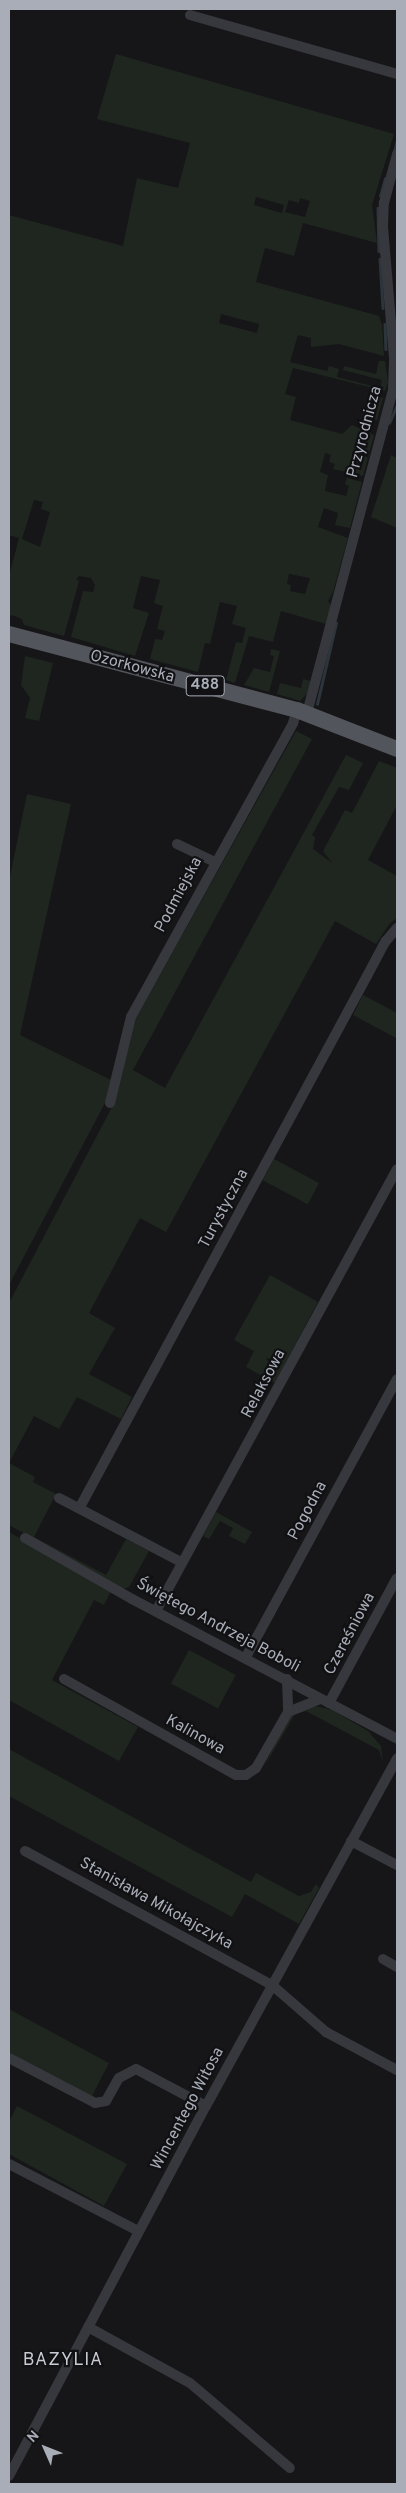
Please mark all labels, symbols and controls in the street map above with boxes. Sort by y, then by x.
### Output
street label: Przyrodnicza [344,384,386,480]
street label: Ozorkowska [88,647,176,687]
road number: 488 [185,674,225,698]
street label: Podmiejska [151,854,207,936]
street label: Turystyczna [195,1166,253,1252]
street label: Relaksowa [238,1346,290,1422]
street label: Pogodna [285,1478,331,1544]
street label: Świętego Andrzeja Boboli [133,1574,303,1678]
street label: Czereśniowa [320,1590,380,1678]
street label: Kalinowa [162,1711,228,1759]
street label: Stanisława Mikołajczyka [76,1854,236,1954]
street label: Wincentego Witosa [147,2044,229,2174]
district label: BAZYLIA [22,2350,104,2372]
north arrow [20,2423,70,2473]
text: N [24,2428,43,2447]

